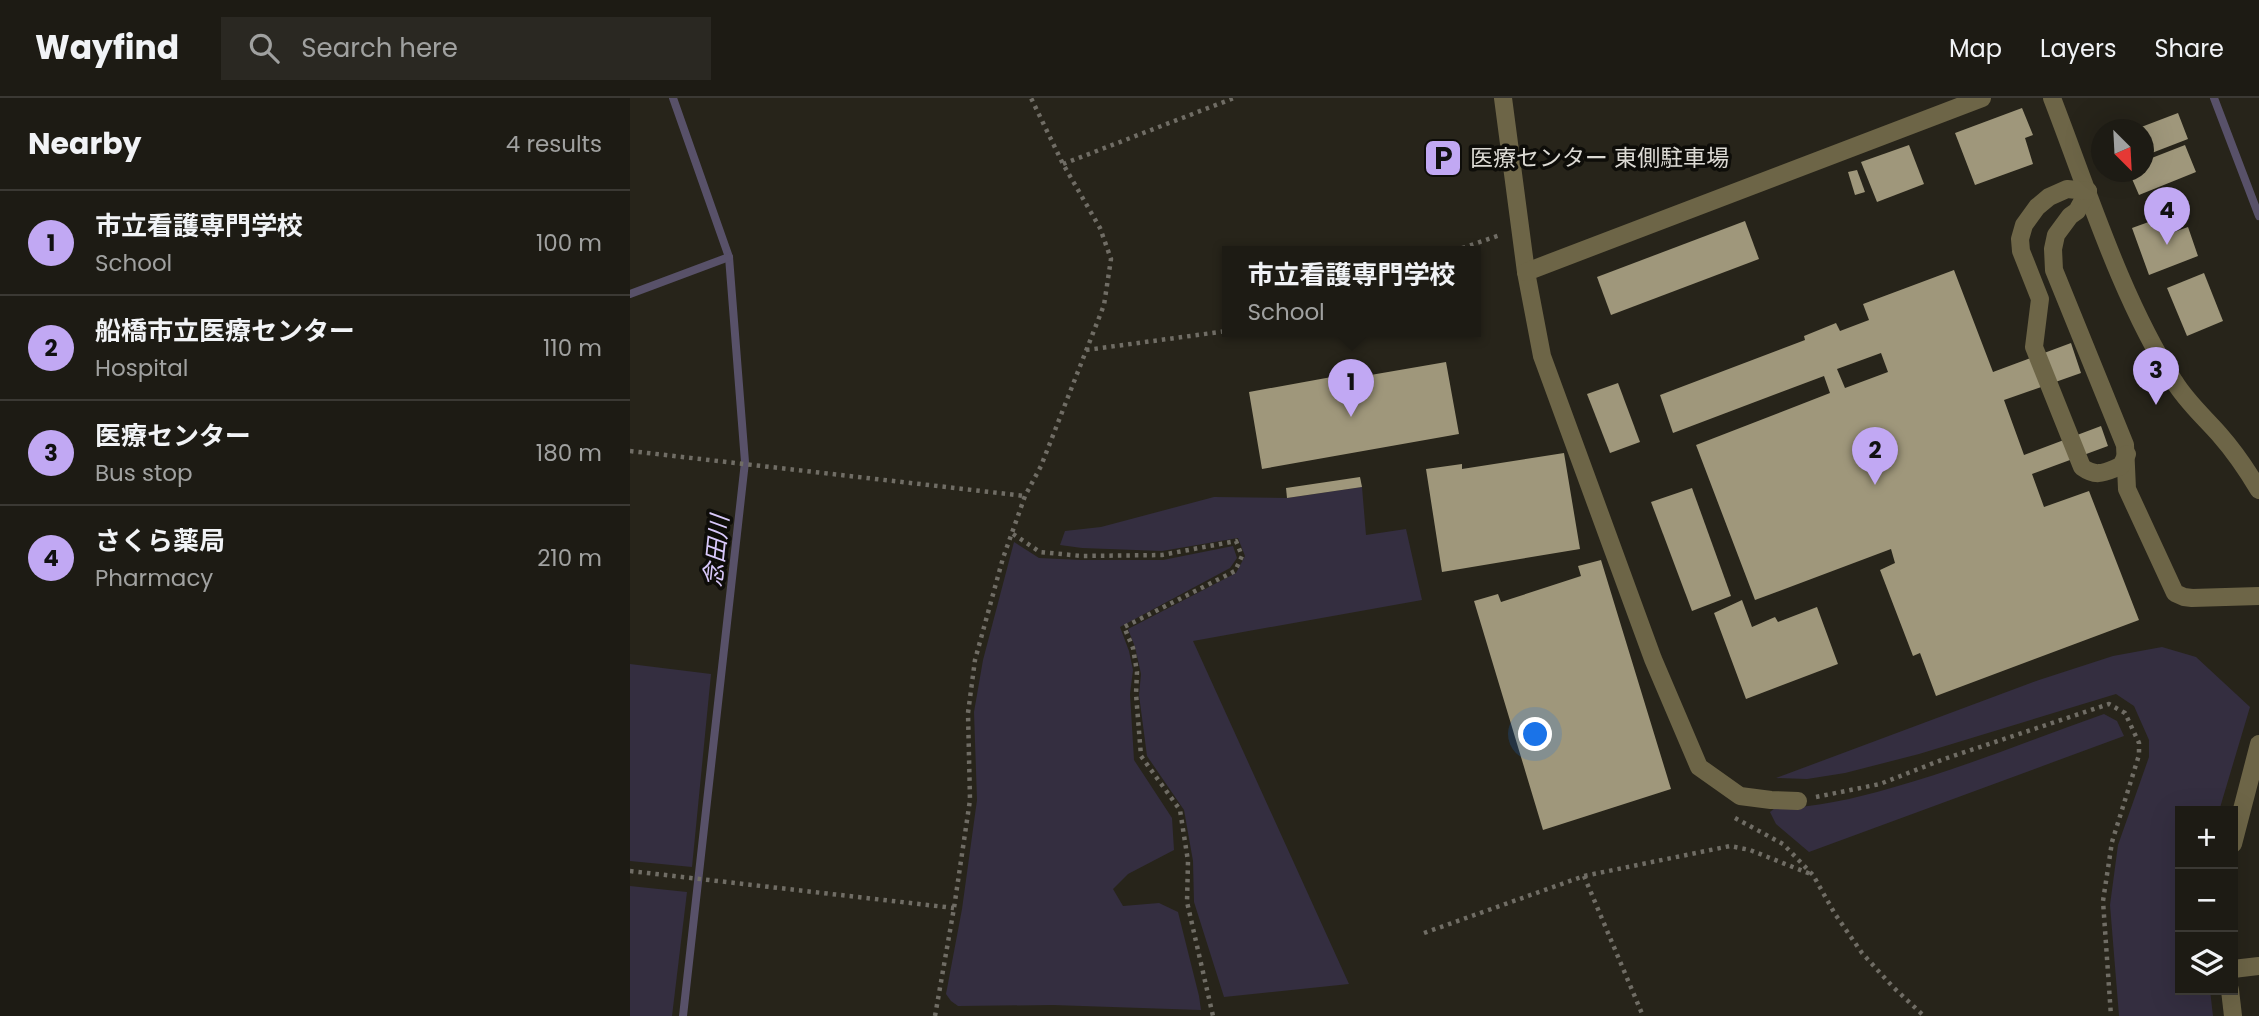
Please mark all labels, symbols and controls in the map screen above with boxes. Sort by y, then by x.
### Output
search box [221,17,711,80]
text: Wayfind [35,24,179,71]
icon: search [245,29,283,67]
text: Search here [301,30,458,66]
text: Map [1949,32,2002,65]
text: Layers [2040,32,2116,65]
text: Share [2154,32,2224,65]
north arrow [2091,119,2154,182]
text: Nearby [28,122,142,165]
text: 4 results [506,128,602,160]
parking icon: 医療センター 東側駐車場 [1422,137,1464,179]
place label: 医療センター 東側駐車場 [1470,142,1729,174]
pin: 4 [2144,187,2190,245]
text: 市立看護専門学校 [95,208,303,244]
text: 1 [47,227,55,259]
text: 100 m [536,227,602,259]
popup [1222,246,1481,337]
text: School [95,247,172,279]
text: 市立看護専門学校 [1247,257,1456,293]
text: School [1247,296,1325,328]
text: 船橋市立医療センター [95,313,355,349]
text: 2 [44,332,58,364]
text: 110 m [543,332,602,364]
pin: 3 [2133,347,2179,405]
text: Hospital [95,352,188,384]
pin: 1 [1328,359,1374,417]
text: 医療センター [95,418,251,454]
pin: 2 [1852,427,1898,485]
text: 3 [44,437,58,469]
text: 180 m [536,437,602,469]
text: Bus stop [95,457,193,489]
water label: 念田川 [696,510,736,589]
text: さくら薬局 [95,523,225,559]
text: 4 [43,542,59,574]
text: 210 m [537,542,602,574]
text: Pharmacy [95,562,213,594]
your location [1518,717,1552,751]
map controls [2175,806,2238,995]
button: + [2175,806,2238,869]
button: − [2175,869,2238,932]
button: layers [2175,932,2238,995]

